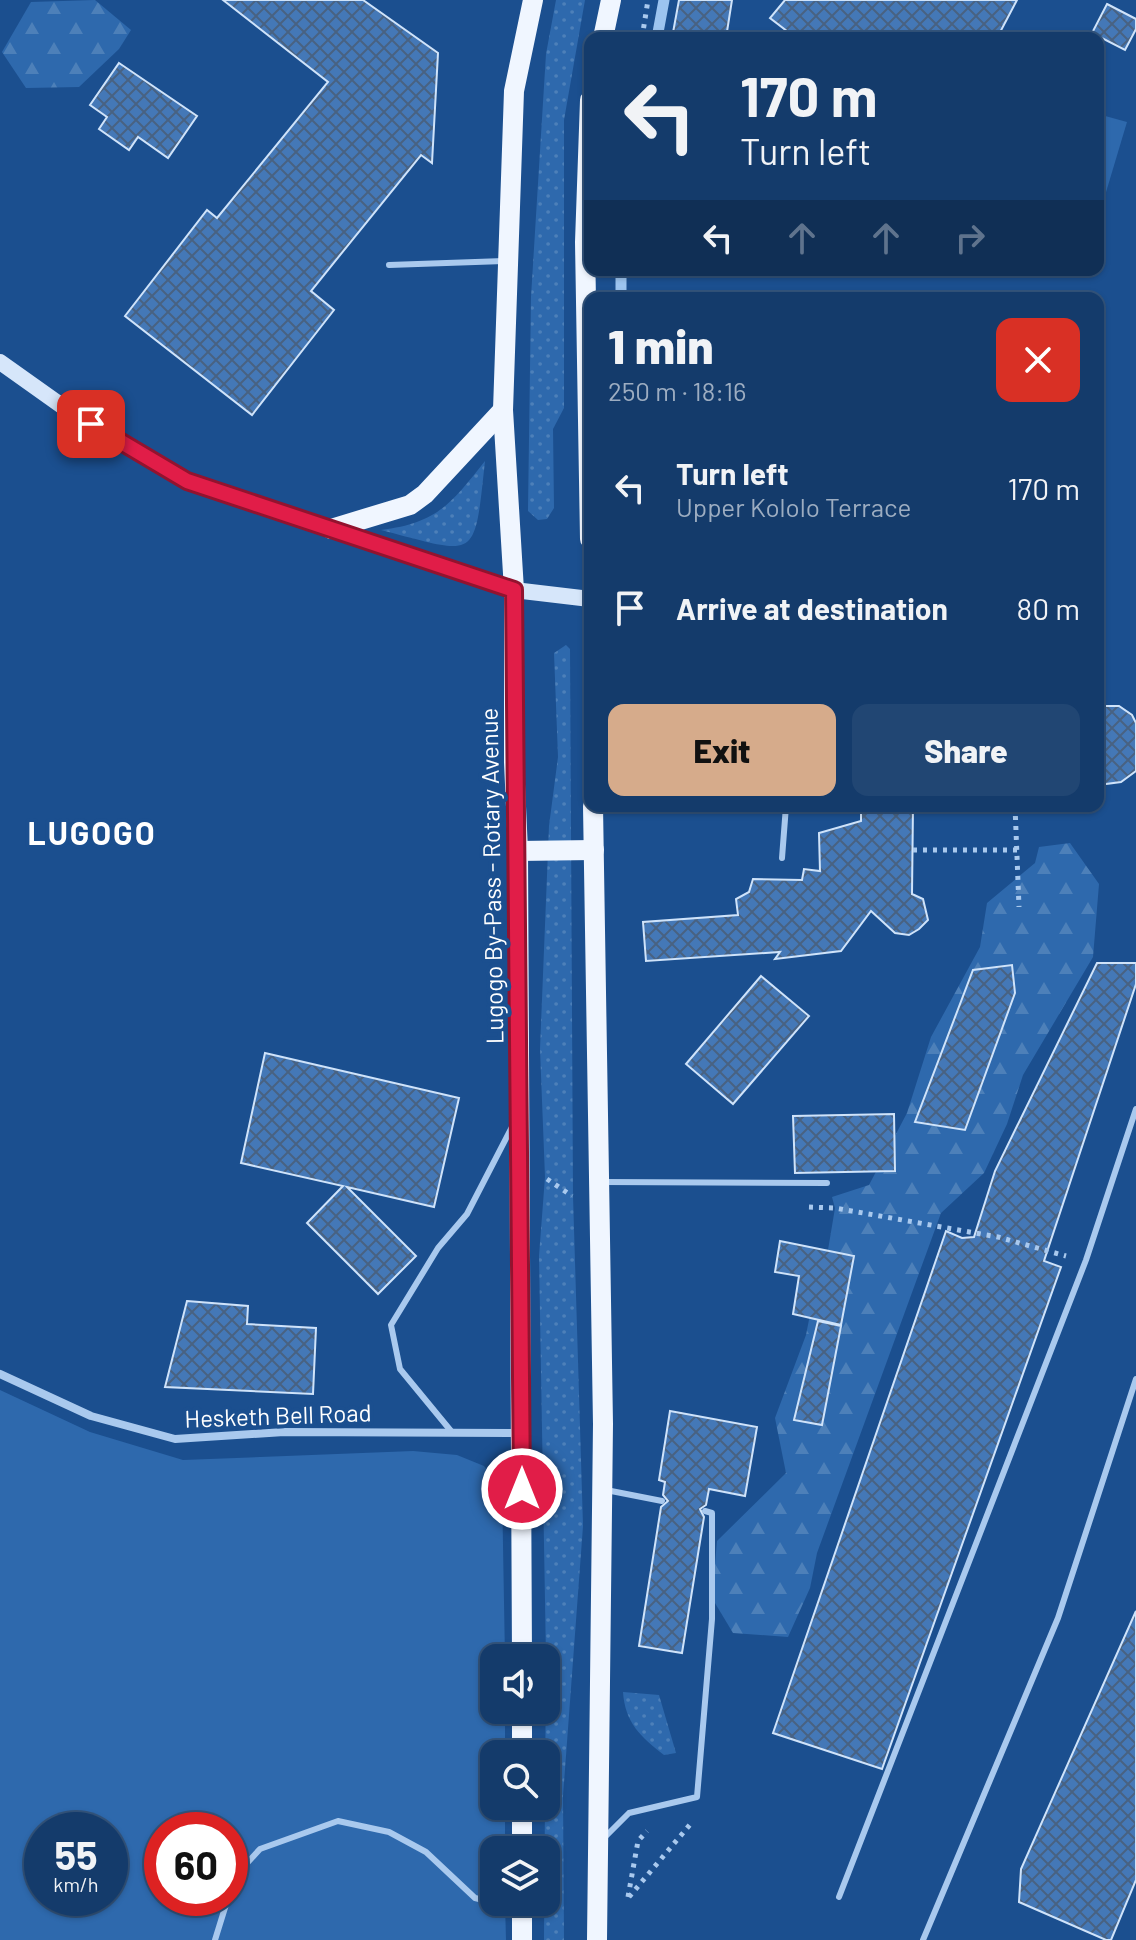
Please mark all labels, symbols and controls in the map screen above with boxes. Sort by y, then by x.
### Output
text: 170 m [740,61,877,128]
icon: left [608,64,712,168]
text: Turn left [740,129,871,172]
icon: left [696,216,740,260]
icon: ahead [780,216,824,260]
icon: ahead [864,216,908,260]
icon: right [948,216,992,260]
text: 1 min [608,316,714,374]
button: close [996,318,1080,402]
text: 250 m · 18:16 [608,375,747,406]
pin [57,390,125,458]
icon: arrive [69,402,113,446]
text: Turn left [676,455,789,491]
icon: left [608,466,652,510]
text: 170 m [1008,470,1080,506]
text: Upper Kololo Terrace [676,491,911,522]
icon: arrive [608,586,652,630]
text: Arrive at destination [676,590,948,626]
text: 80 m [1017,590,1080,626]
button: Exit [608,704,836,796]
button: Share [852,704,1080,796]
street label: Lugogo By-Pass - Rotary Avenue [474,708,508,1044]
district label: LUGOGO [27,813,157,851]
street label: Hesketh Bell Road [184,1397,372,1433]
position arrow [480,1447,564,1531]
map controls [480,1644,560,1916]
button: sound [480,1644,560,1724]
button: search [480,1740,560,1820]
speed limit sign: 60 [144,1812,248,1916]
text: 55 [54,1830,98,1878]
button: layers [480,1836,560,1916]
text: km/h [53,1872,99,1896]

